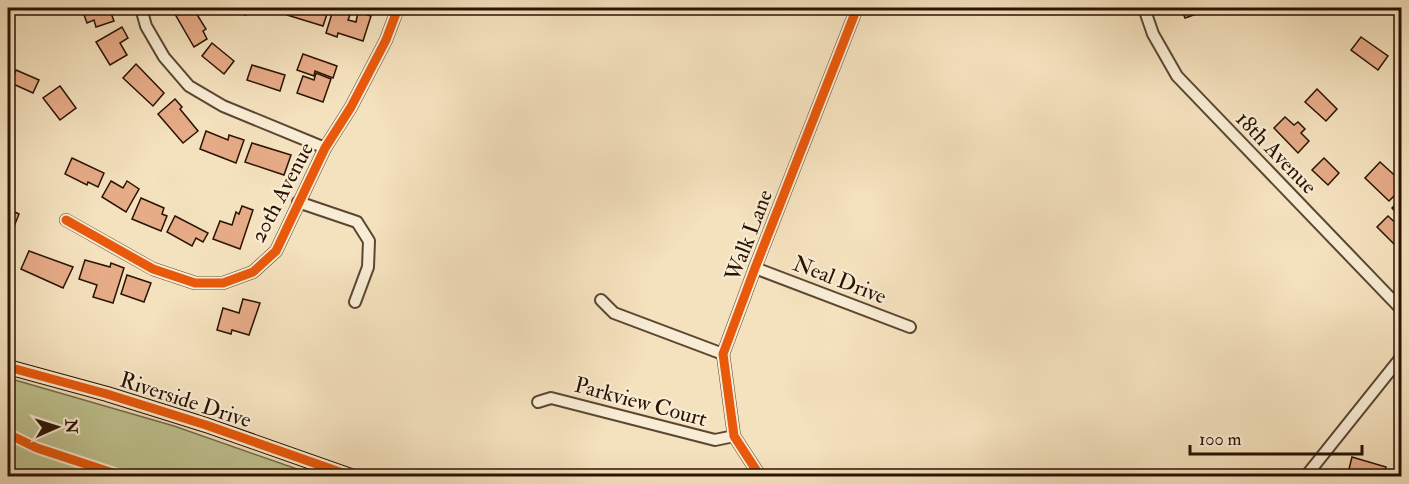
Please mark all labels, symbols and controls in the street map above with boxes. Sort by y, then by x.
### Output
street label: 18th Avenue [1230,105,1323,200]
street label: 20th Avenue [244,138,320,247]
street label: Walk Lane [718,186,779,286]
street label: Neal Drive [789,249,890,311]
street label: Riverside Drive [116,366,255,434]
street label: Parkview Court [571,371,710,433]
north arrow [27,397,87,457]
text: N [61,418,81,435]
scale bar [1190,418,1362,456]
text: 100 m [1199,428,1242,451]

